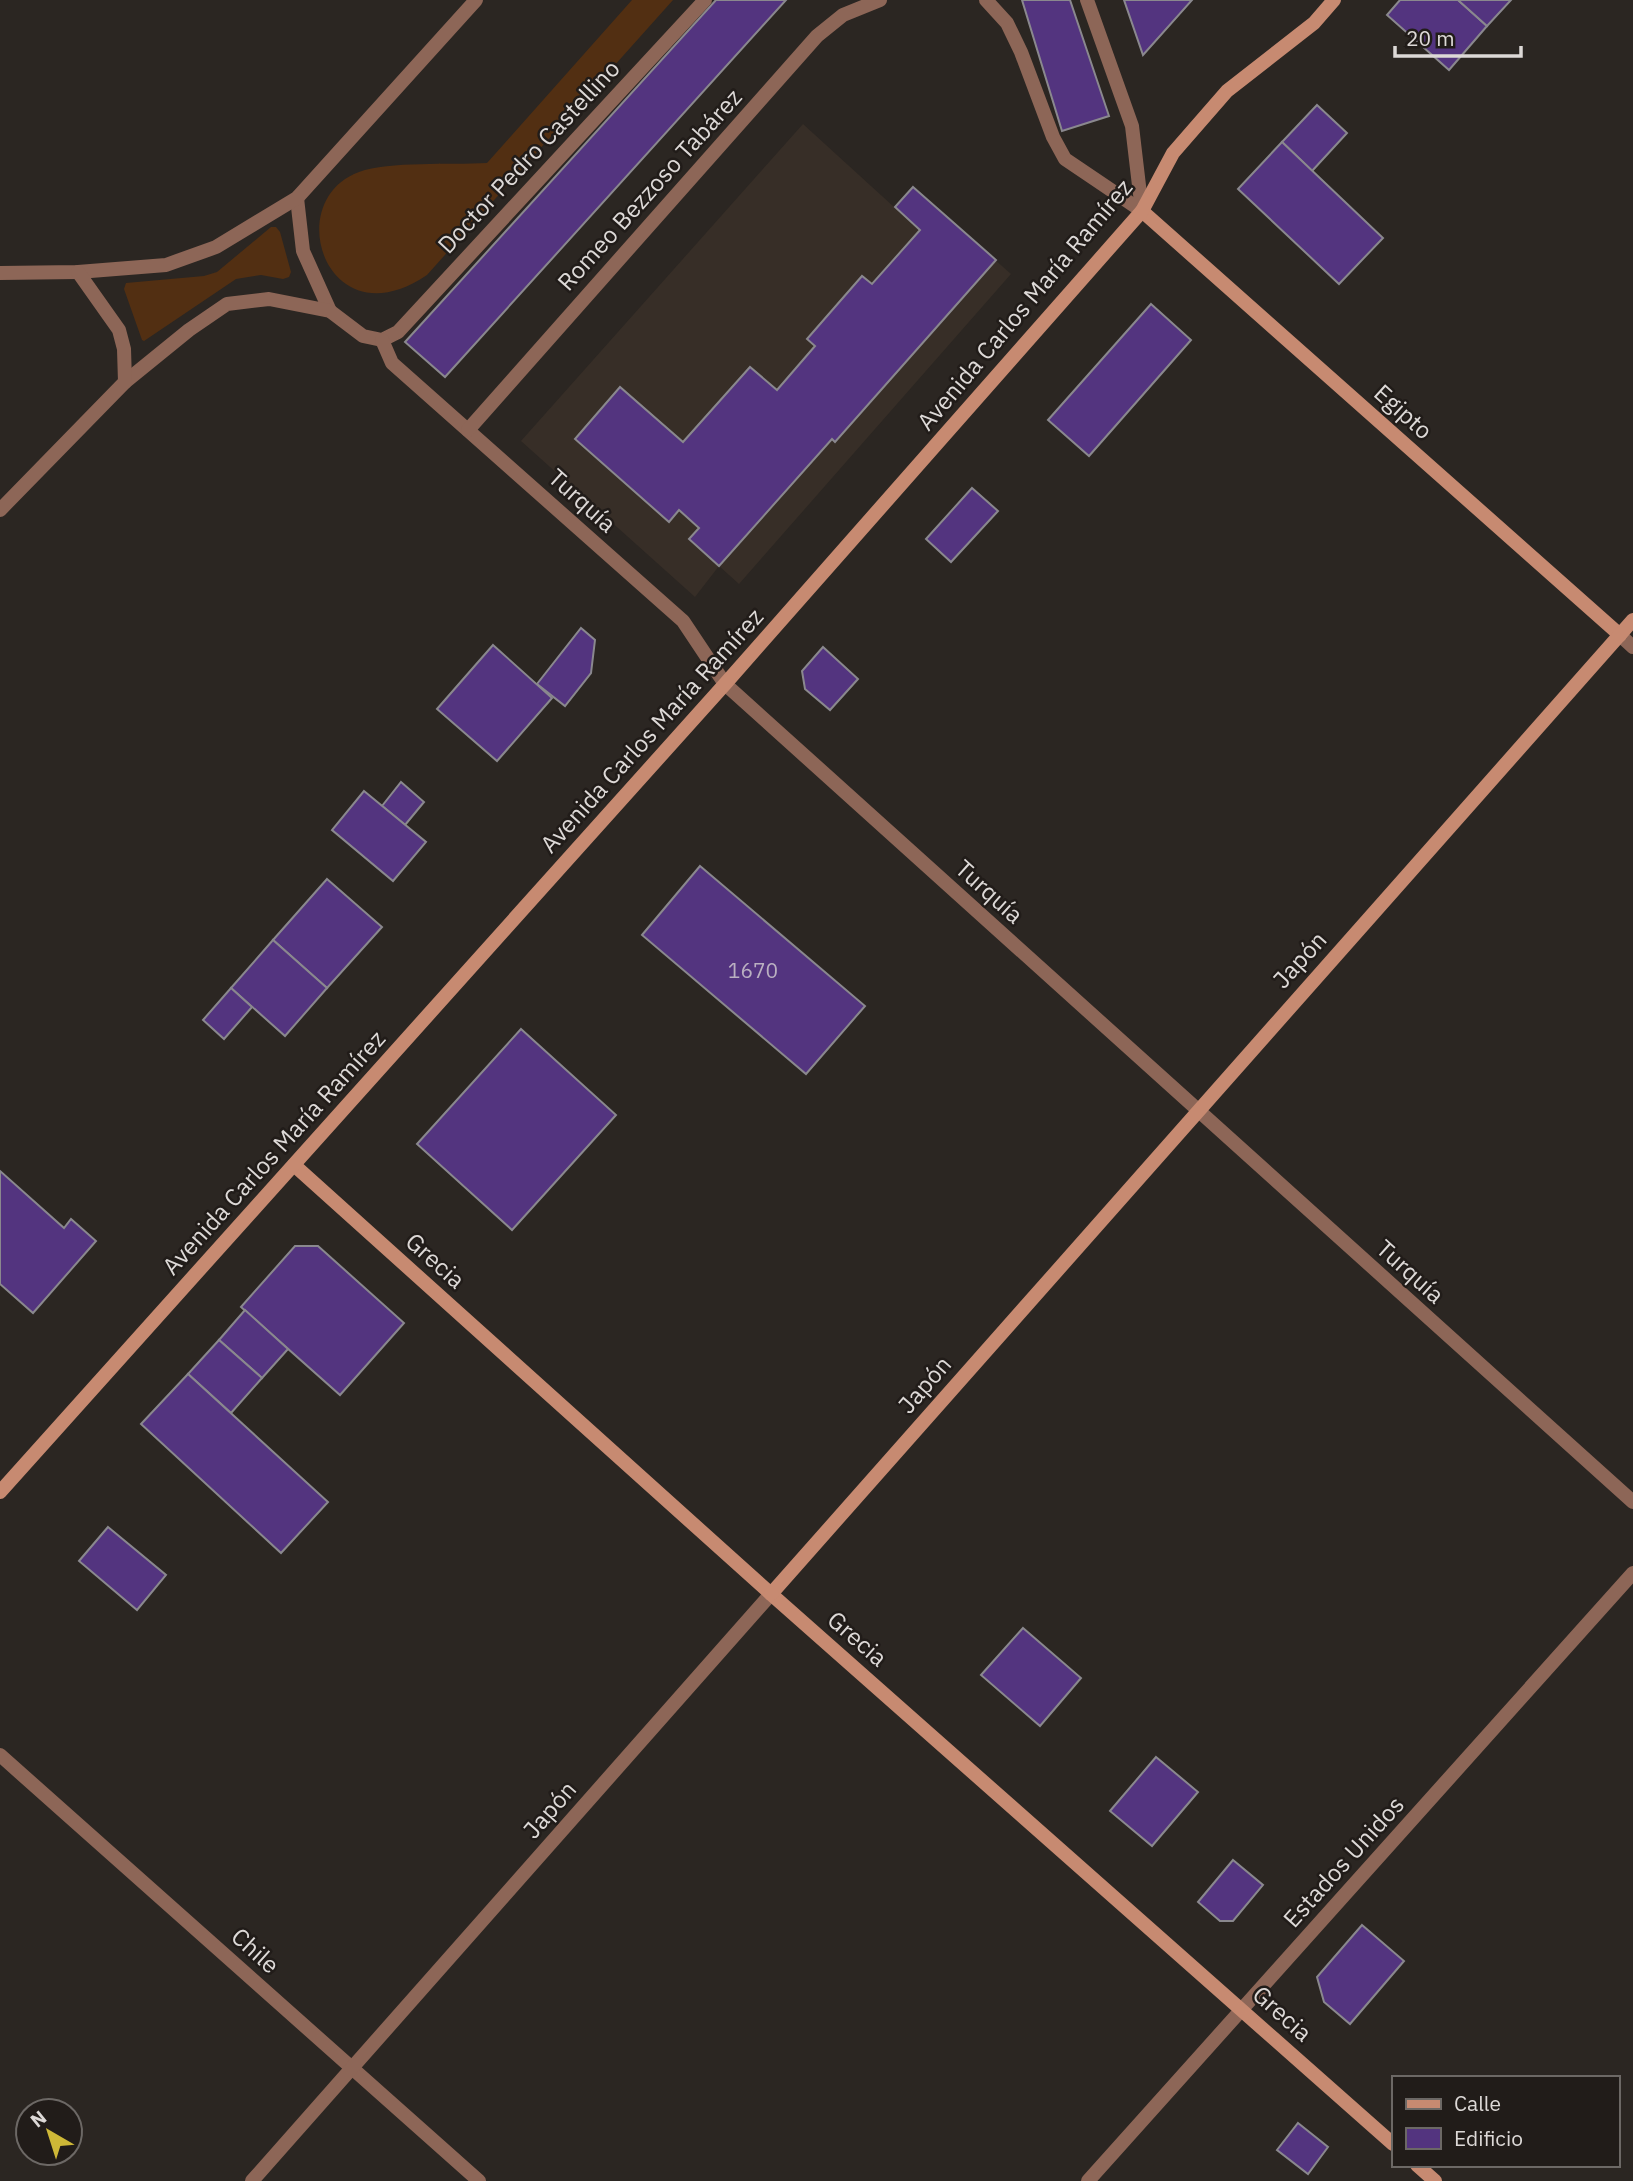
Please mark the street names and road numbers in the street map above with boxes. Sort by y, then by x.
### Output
street label: Doctor Pedro Castellino [430,53,626,260]
street label: Romeo Bezzoso Tabárez [550,82,749,297]
street label: Avenida Carlos María Ramírez [909,172,1139,437]
street label: Egipto [1368,377,1440,446]
street label: Turquía [542,461,624,539]
street label: Avenida Carlos María Ramírez [533,601,770,860]
street label: Turquía [949,852,1031,930]
street label: Japón [1265,924,1333,995]
street label: Avenida Carlos María Ramírez [155,1023,392,1282]
street label: Grecia [399,1225,472,1295]
street label: Turquía [1370,1232,1452,1310]
street label: Japón [890,1349,958,1420]
street label: Grecia [821,1603,894,1673]
street label: Japón [515,1774,583,1845]
street label: Estados Unidos [1276,1789,1411,1934]
street label: Chile [225,1920,287,1980]
street label: Grecia [1246,1978,1319,2048]

